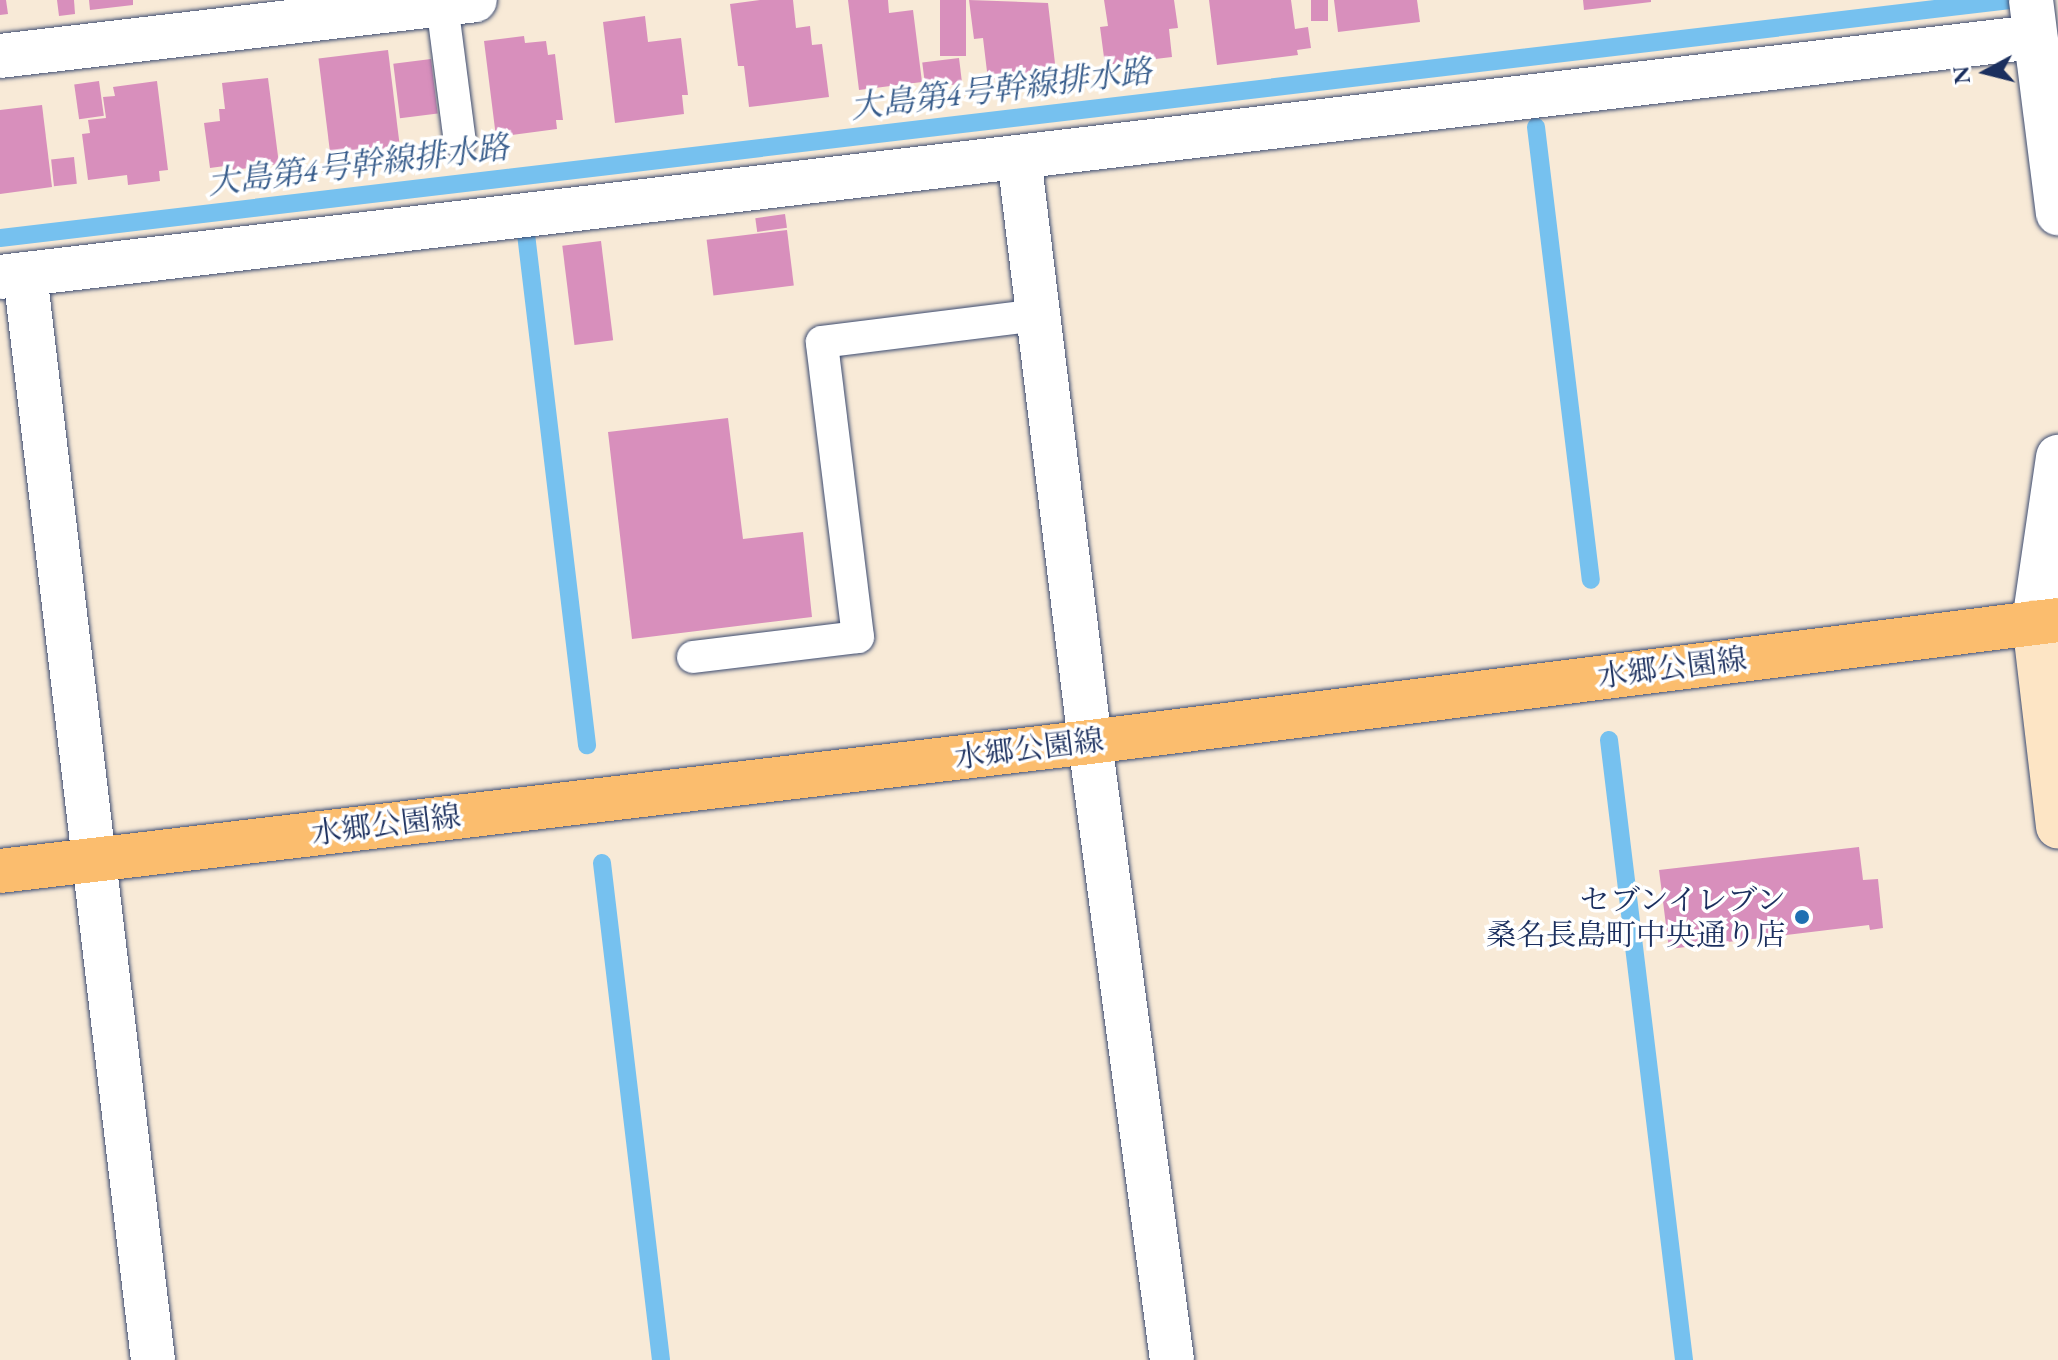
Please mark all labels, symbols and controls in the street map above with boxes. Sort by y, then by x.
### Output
north arrow [1946,32,2026,112]
water label: 大島第4号幹線排水路 [848,51,1154,127]
text: N [1946,64,1977,86]
water label: 大島第4号幹線排水路 [205,127,511,203]
street label: 水郷公園線 [1595,641,1749,695]
street label: 水郷公園線 [952,722,1106,776]
street label: 水郷公園線 [309,798,463,852]
place label: セブンイレブン 桑名長島町中央通り店 [1486,882,1786,952]
marker: セブンイレブン 桑名長島町中央通り店 [1793,908,1811,926]

